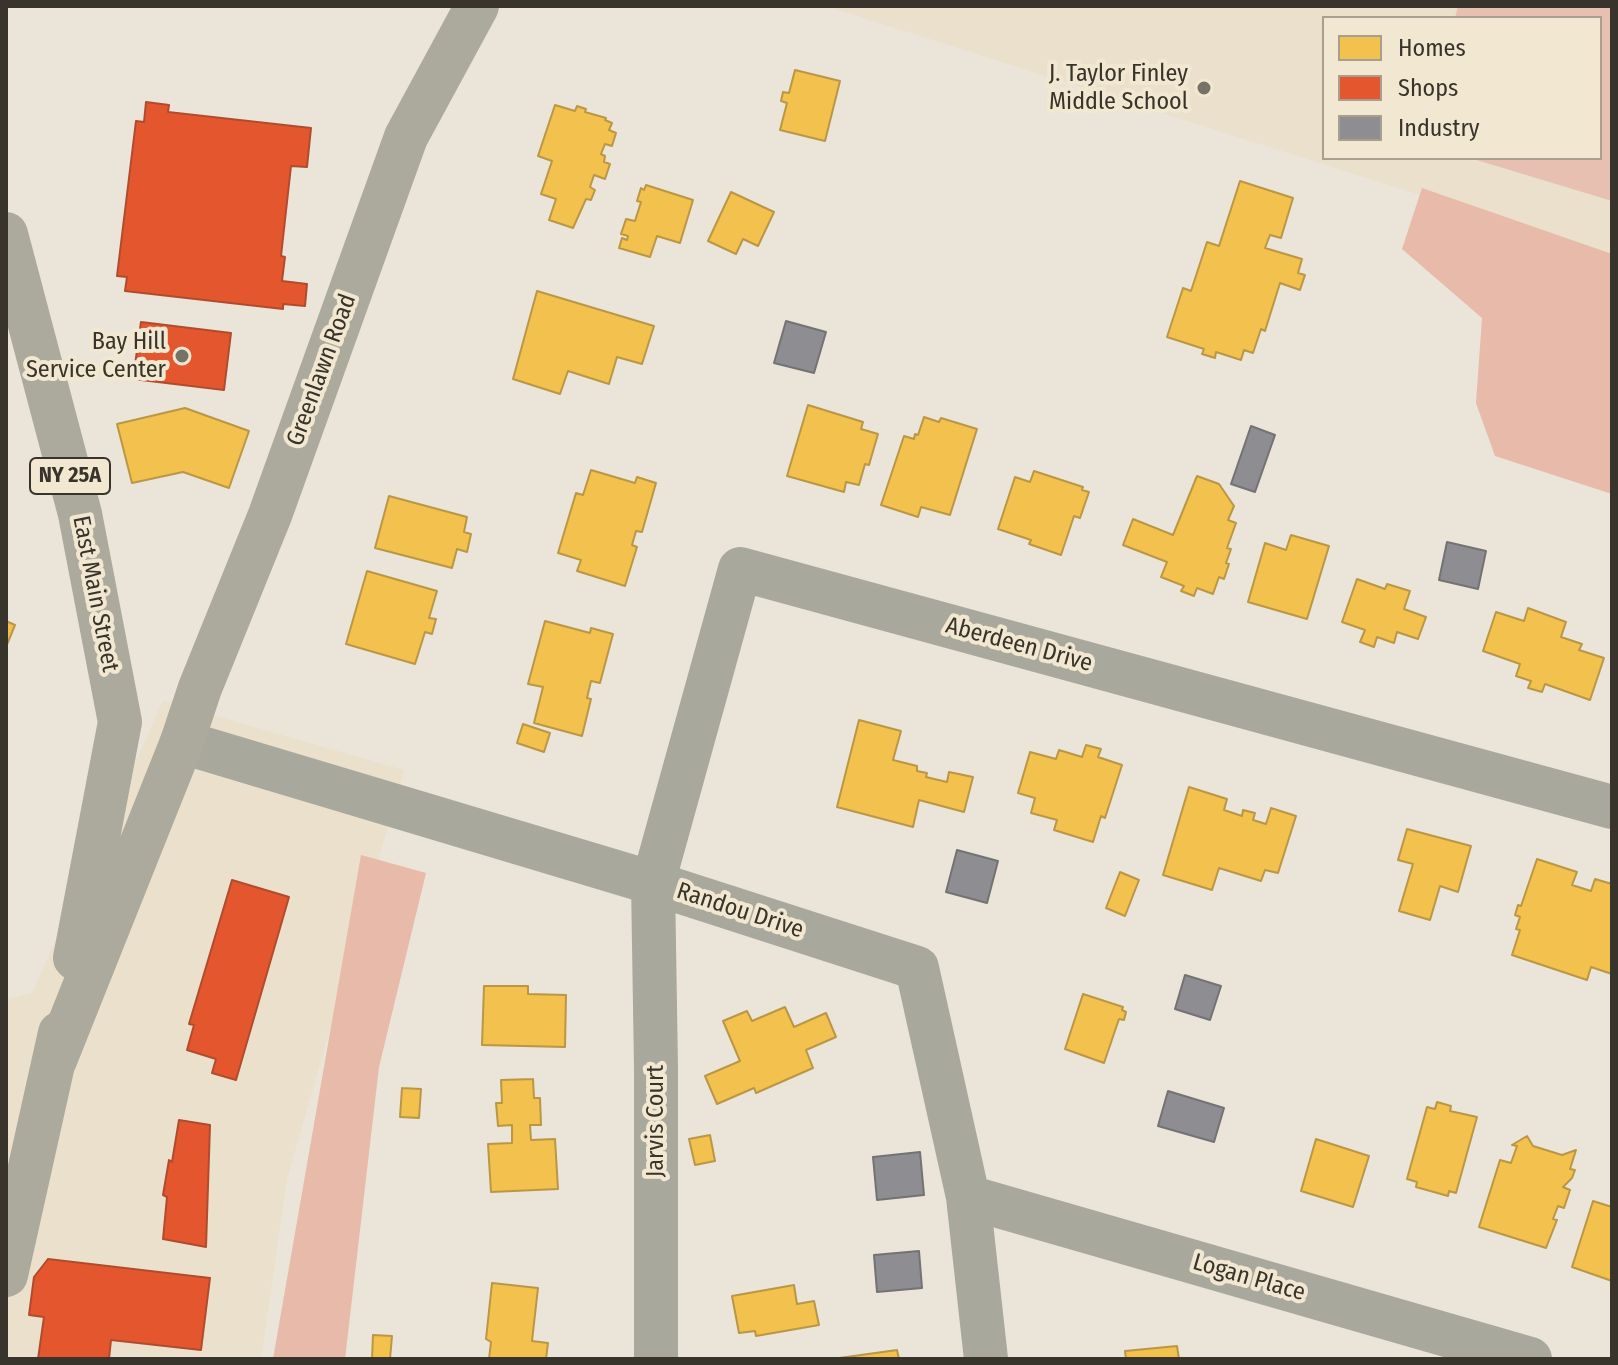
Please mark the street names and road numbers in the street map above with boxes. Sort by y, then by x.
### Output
street label: Greenlawn Road [281,290,363,450]
road number: NY 25A [30,458,110,494]
street label: East Main Street [66,513,124,675]
street label: Aberdeen Drive [943,612,1095,678]
street label: Randou Drive [673,877,807,945]
street label: Jarvis Court [642,1065,670,1177]
street label: Logan Place [1189,1248,1309,1308]

